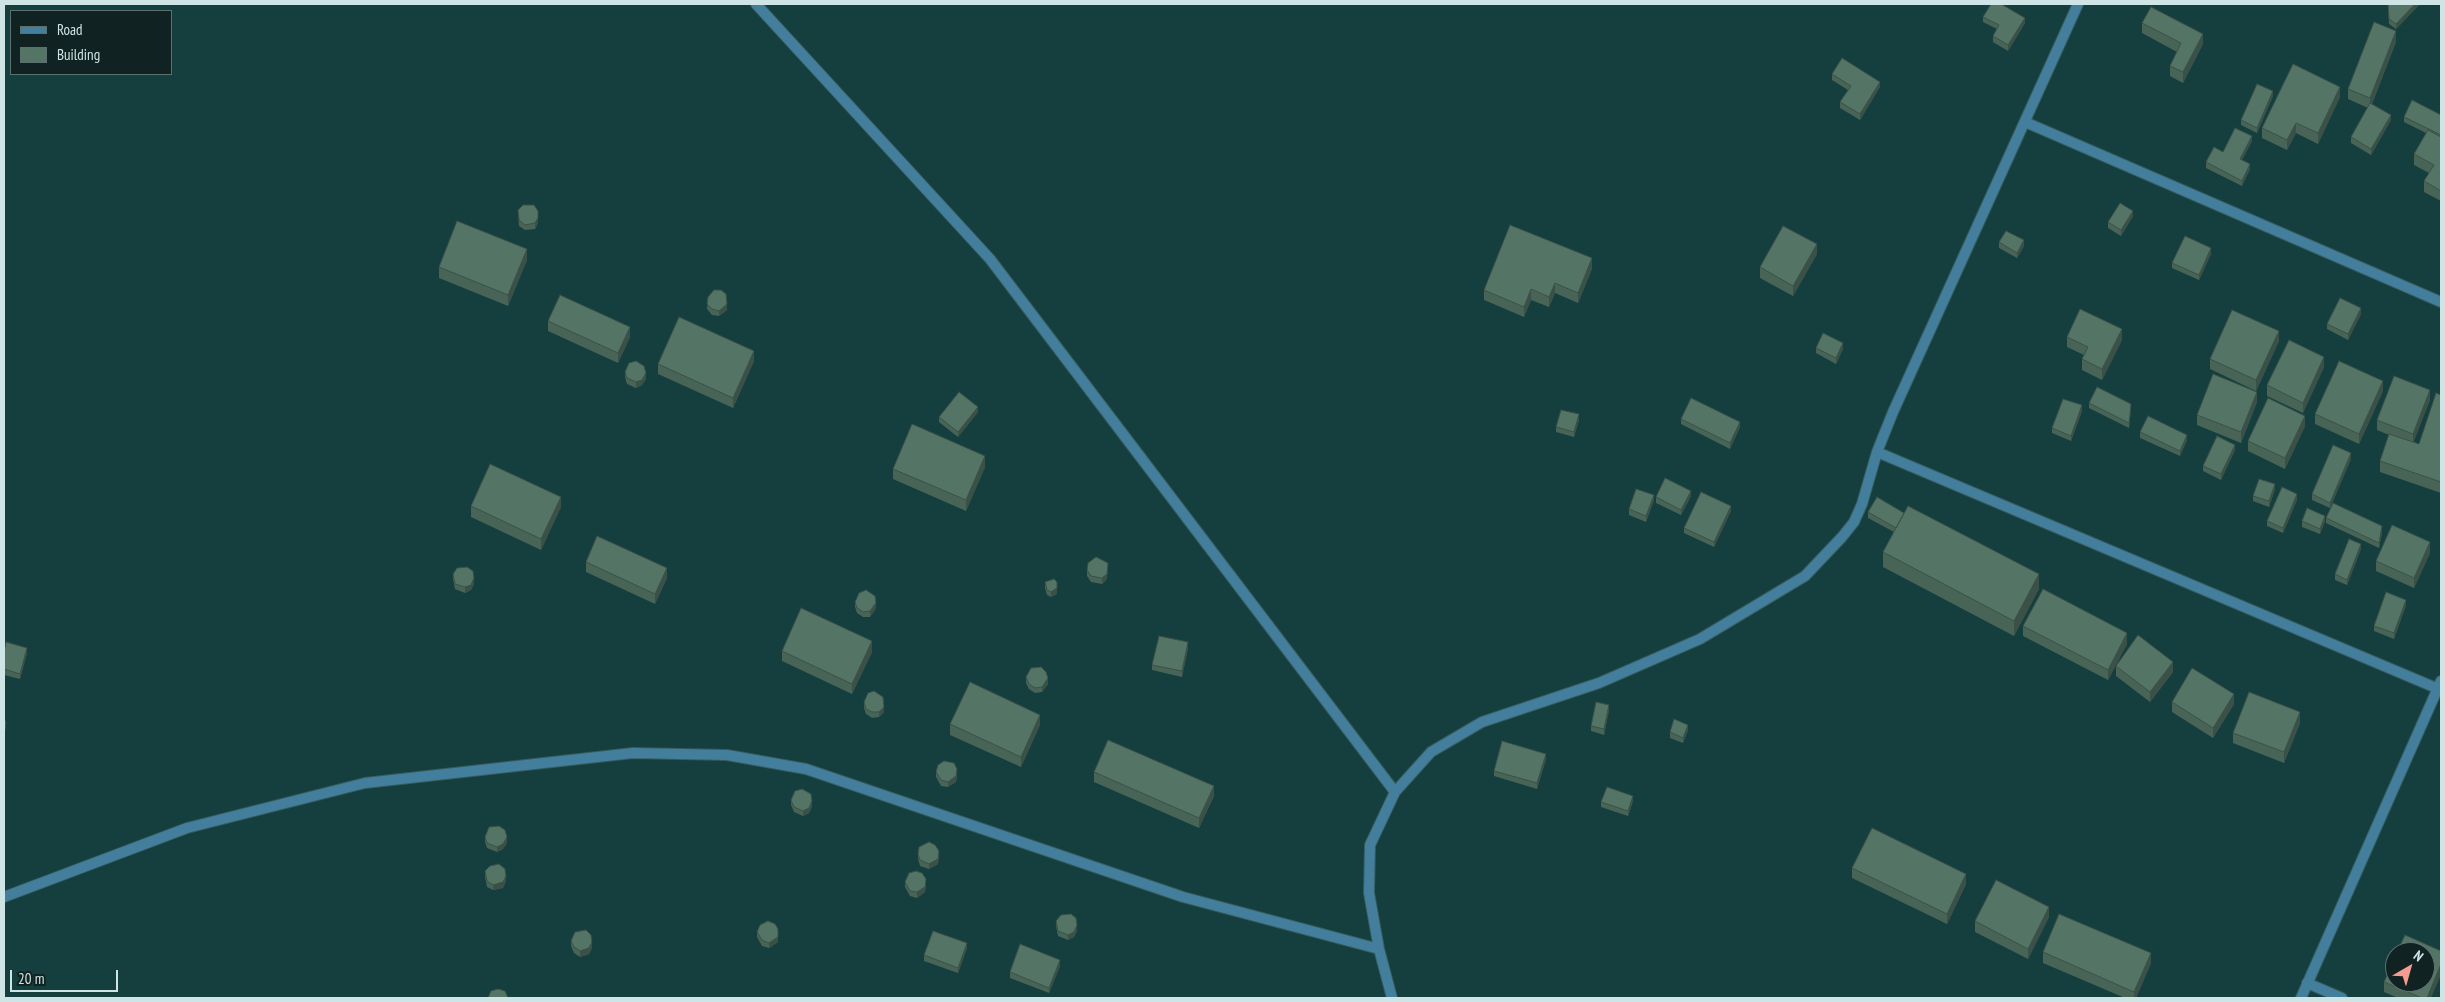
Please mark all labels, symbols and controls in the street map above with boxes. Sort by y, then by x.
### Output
legend [10,10,172,75]
text: Road [57,20,83,39]
text: Building [57,45,100,64]
north arrow [2385,942,2435,992]
text: N [2410,947,2427,965]
scale bar [12,960,120,992]
text: 20 m [18,969,44,988]

